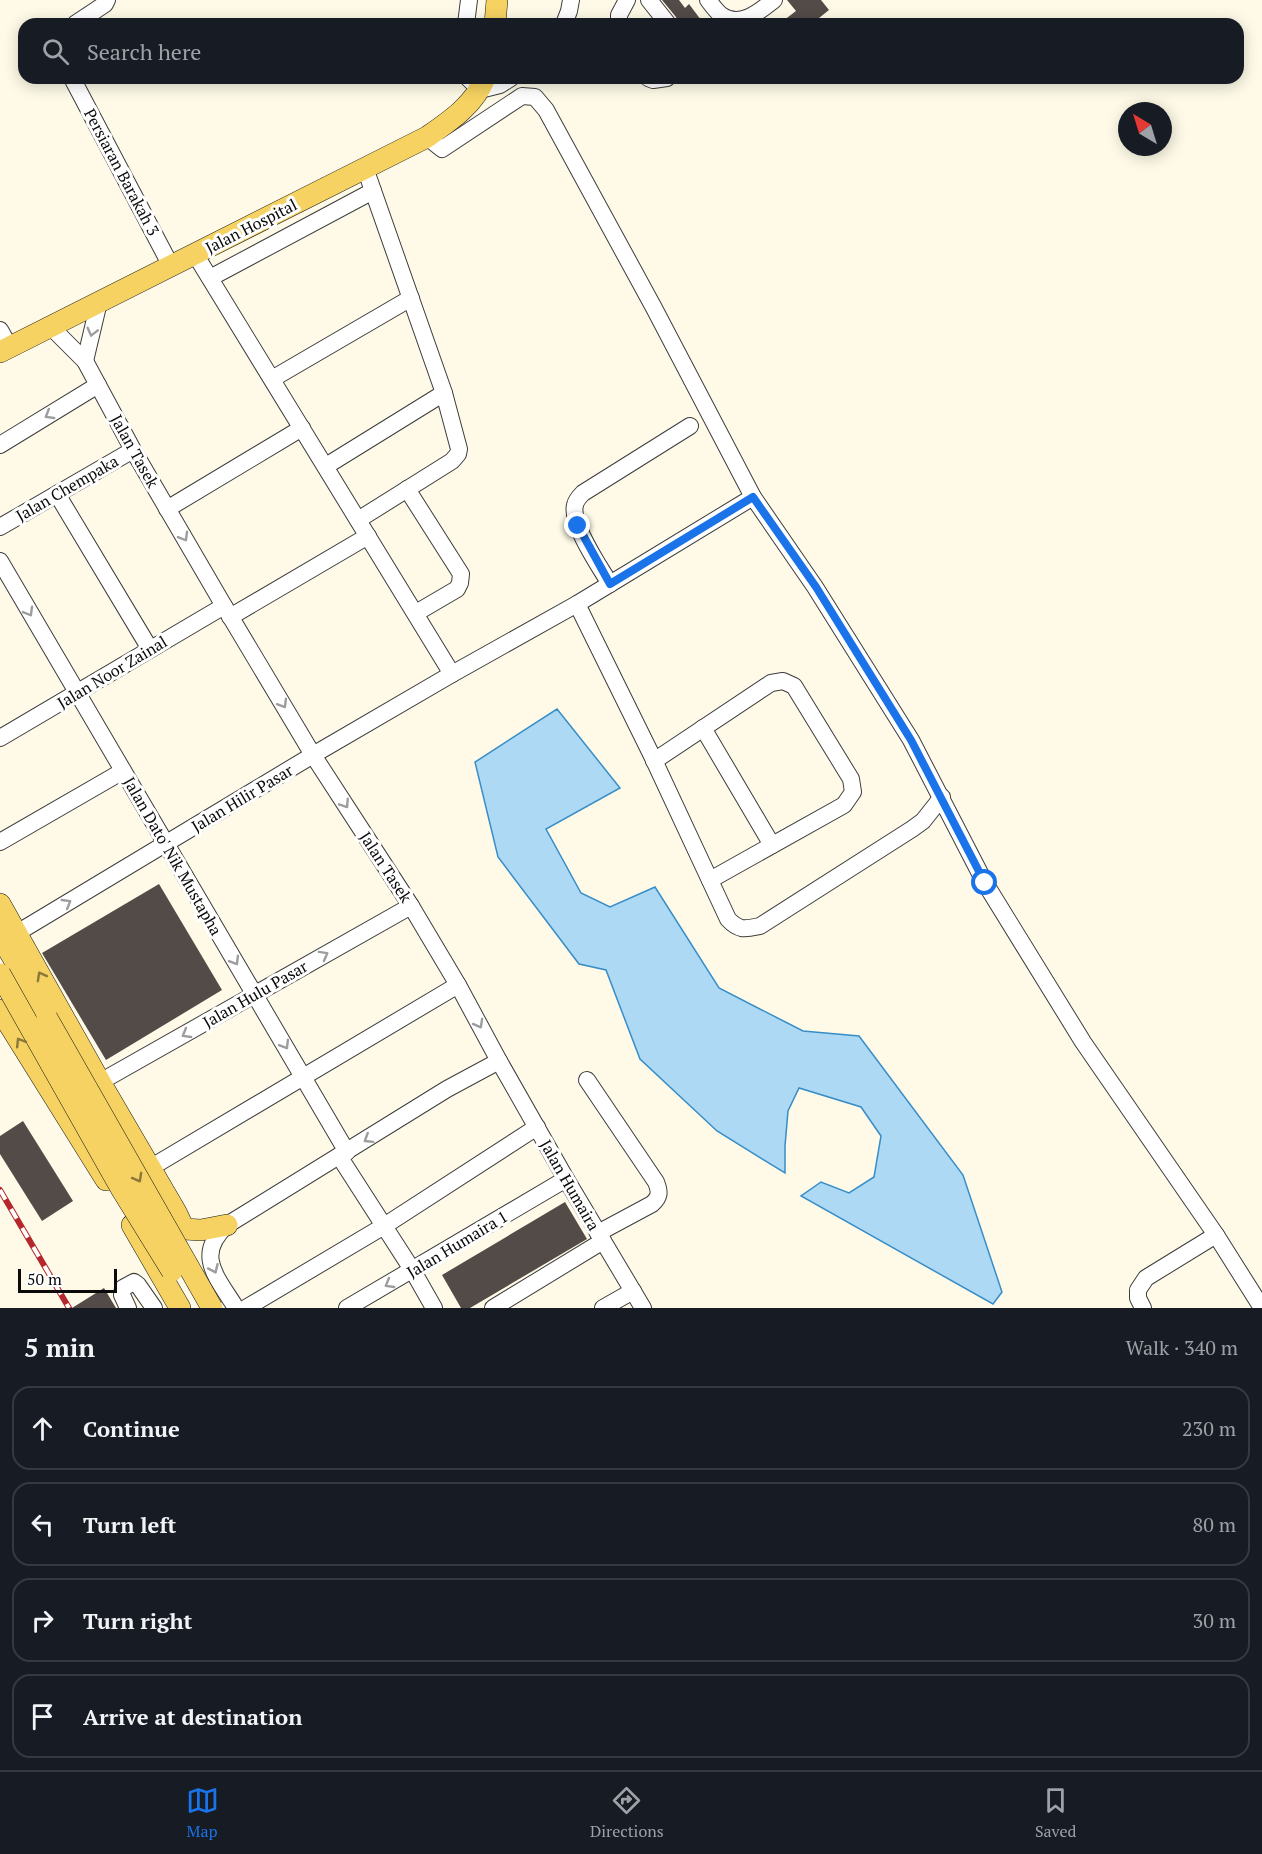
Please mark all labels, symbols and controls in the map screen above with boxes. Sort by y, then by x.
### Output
search box [18,18,1244,84]
icon: search [39,35,72,68]
text: Search here [87,37,201,66]
north arrow [1118,102,1172,156]
street label: Persiaran Barakah 3 [79,105,165,239]
street label: Jalan Hospital [201,193,301,258]
one-way arrow [86,326,99,336]
one-way arrow [45,408,55,420]
street label: Jalan Tasek [106,410,165,492]
street label: Jalan Chempaka [12,450,122,526]
route end [564,512,590,538]
one-way arrow [176,531,188,541]
one-way arrow [22,606,34,616]
street label: Jalan Noor Zainal [53,630,171,713]
one-way arrow [276,698,287,708]
street label: Jalan Hilir Pasar [187,759,298,837]
street label: Jalan Dato' Nik Mustapha [119,773,227,939]
one-way arrow [338,797,349,808]
street label: Jalan Tasek [355,827,418,907]
route start [971,869,997,895]
one-way arrow [61,898,71,910]
one-way arrow [318,951,328,962]
street label: Jalan Hulu Pasar [199,955,312,1033]
one-way arrow [227,955,239,965]
one-way arrow [37,972,48,982]
one-way arrow [472,1018,484,1028]
one-way arrow [182,1026,192,1038]
one-way arrow [15,1038,27,1048]
one-way arrow [277,1039,289,1049]
one-way arrow [363,1131,374,1142]
street label: Jalan Humaira [535,1136,605,1234]
one-way arrow [131,1172,142,1182]
street label: Jalan Humaira 1 [402,1205,512,1283]
one-way arrow [207,1262,219,1273]
scale bar [18,1266,117,1294]
text: 50 m [27,1268,62,1290]
one-way arrow [385,1277,395,1288]
text: 5 min [24,1330,95,1364]
text: Walk · 340 m [1126,1334,1238,1361]
icon: ahead [26,1412,59,1445]
text: Continue [83,1414,180,1443]
text: 230 m [1182,1415,1236,1442]
icon: left [26,1508,59,1541]
text: Turn left [83,1510,176,1539]
text: 80 m [1193,1511,1236,1538]
icon: right [26,1604,59,1637]
text: Turn right [83,1606,192,1635]
text: 30 m [1193,1607,1236,1634]
icon: arrive [26,1700,59,1733]
text: Arrive at destination [83,1702,302,1731]
tab: Map [186,1784,219,1842]
tab: Directions [590,1784,664,1842]
tab: Saved [1035,1784,1076,1842]

